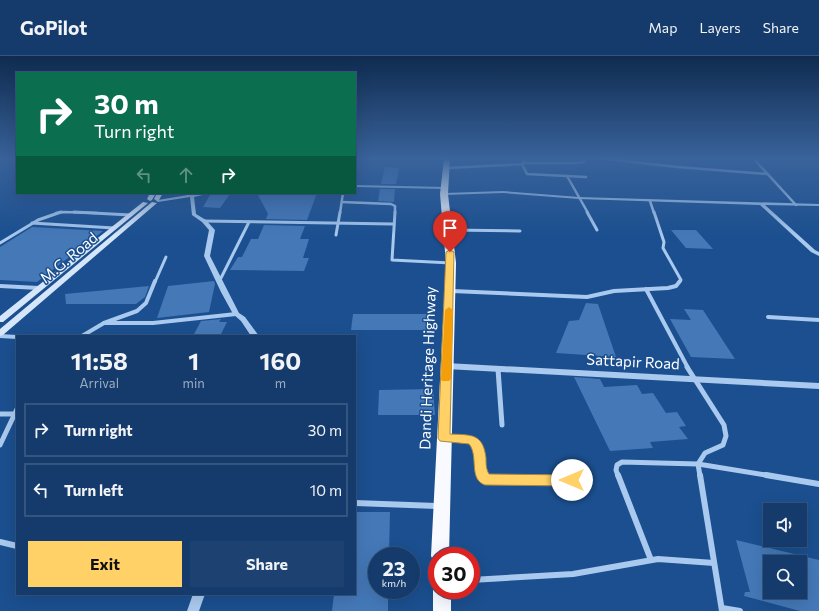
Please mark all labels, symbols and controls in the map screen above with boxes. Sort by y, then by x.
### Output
text: GoPilot [20,16,87,39]
text: Map [649,19,677,36]
text: Layers [699,19,741,36]
text: Share [763,19,799,36]
text: 30 m [94,86,159,120]
icon: right [28,88,80,140]
text: Turn right [94,120,174,142]
icon: left [133,164,155,186]
icon: ahead [175,164,197,186]
icon: right [217,164,239,186]
pin [433,211,467,252]
icon: arrive [439,217,461,239]
street label: M.G. Road [36,228,101,287]
street label: Dandi Heritage Highway [415,286,439,450]
text: 11:58 [71,346,128,375]
text: 1 [188,346,199,375]
text: 160 [260,346,301,375]
street label: Sattapir Road [586,350,680,372]
text: Arrival [80,375,119,391]
text: min [183,375,205,391]
text: m [275,375,286,391]
icon: right [30,419,52,441]
text: Turn right [64,421,133,439]
text: 30 m [308,421,342,439]
position arrow [551,459,593,501]
icon: left [30,479,52,501]
text: Turn left [64,481,123,499]
text: 10 m [310,481,342,499]
map controls [763,503,807,599]
button: sound [763,503,807,547]
button: Exit [28,541,182,587]
button: Share [190,541,344,587]
speed limit sign: 30 [428,547,480,599]
button: search [763,555,807,599]
text: 23 [382,556,406,580]
text: km/h [382,577,406,589]

